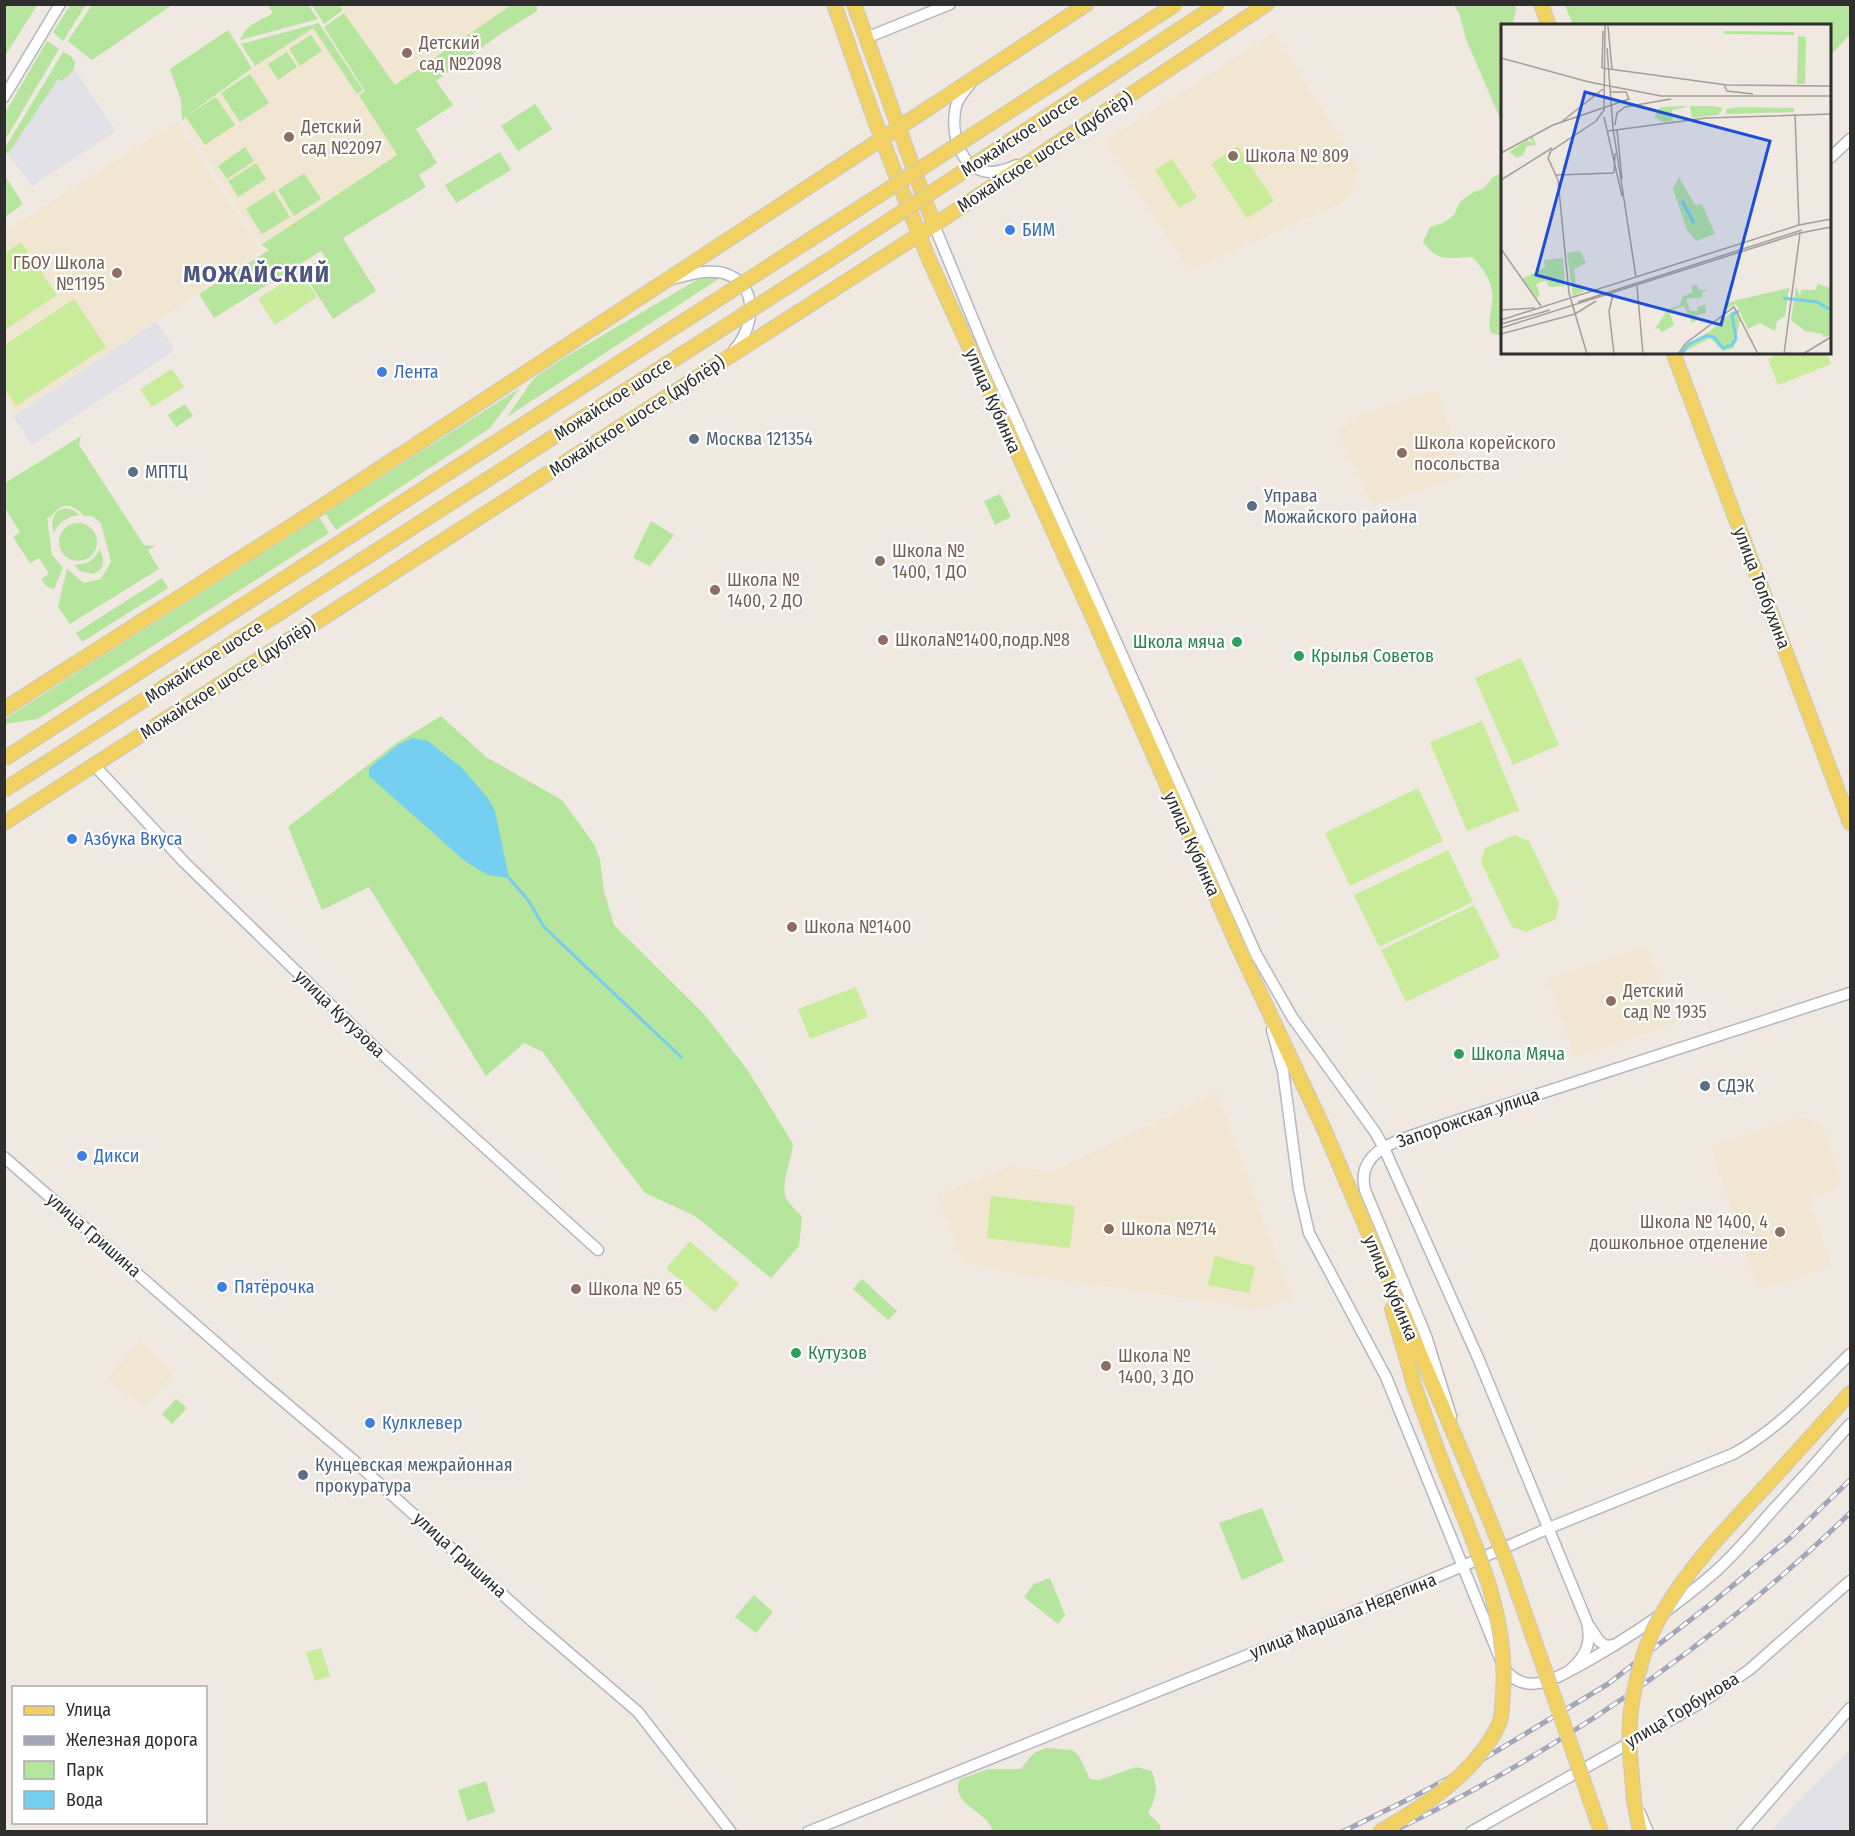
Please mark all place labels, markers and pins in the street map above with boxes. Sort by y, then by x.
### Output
place label: Детский сад №2098 [418,32,502,75]
marker: Детский сад №2098 [400,46,414,60]
place label: Детский сад №2097 [300,116,382,159]
marker: Детский сад №2097 [282,130,296,144]
place label: Школа № 809 [1245,145,1349,167]
marker: Школа № 809 [1226,149,1240,163]
place label: БИМ [1022,219,1055,241]
marker: БИМ [1003,223,1017,237]
place label: ГБОУ Школа №1195 [13,252,105,295]
marker: ГБОУ Школа №1195 [110,266,124,280]
place label: Лента [394,361,439,383]
marker: Лента [375,365,389,379]
place label: Москва 121354 [706,428,813,450]
marker: Москва 121354 [687,432,701,446]
place label: Школа корейского посольства [1414,432,1556,475]
marker: Школа корейского посольства [1395,446,1409,460]
place label: МПТЦ [145,461,188,483]
marker: МПТЦ [126,465,140,479]
place label: Управа Можайского района [1263,485,1417,528]
marker: Управа Можайского района [1245,499,1259,513]
place label: Школа № 1400, 1 ДО [892,540,967,583]
marker: Школа № 1400, 1 ДО [873,554,887,568]
place label: Школа № 1400, 2 ДО [727,569,803,612]
marker: Школа № 1400, 2 ДО [708,583,722,597]
place label: Школа№1400,подр.№8 [895,629,1070,651]
place label: Школа мяча [1133,631,1225,653]
marker: Школа№1400,подр.№8 [876,633,890,647]
marker: Школа мяча [1230,635,1244,649]
place label: Крылья Советов [1311,645,1434,667]
marker: Крылья Советов [1292,649,1306,663]
place label: Азбука Вкуса [84,828,183,850]
marker: Азбука Вкуса [65,832,79,846]
place label: Школа №1400 [804,916,911,938]
marker: Школа №1400 [785,920,799,934]
place label: Детский сад № 1935 [1622,980,1707,1023]
marker: Детский сад № 1935 [1604,994,1618,1008]
place label: Школа Мяча [1471,1043,1565,1065]
marker: Школа Мяча [1452,1047,1466,1061]
place label: СДЭК [1717,1075,1755,1097]
marker: СДЭК [1698,1079,1712,1093]
place label: Дикси [93,1145,139,1167]
marker: Дикси [75,1149,89,1163]
place label: Школа № 1400, 4 дошкольное отделение [1590,1211,1768,1254]
place label: Школа №714 [1121,1218,1217,1240]
marker: Школа №714 [1102,1222,1116,1236]
marker: Школа № 1400, 4 дошкольное отделение [1773,1225,1787,1239]
place label: Пятёрочка [234,1276,315,1298]
place label: Школа № 65 [588,1278,682,1300]
marker: Пятёрочка [215,1280,229,1294]
marker: Школа № 65 [569,1282,583,1296]
place label: Кутузов [808,1342,867,1364]
place label: Школа № 1400, 3 ДО [1118,1345,1194,1388]
marker: Кутузов [789,1346,803,1360]
marker: Школа № 1400, 3 ДО [1099,1359,1113,1373]
place label: Кулклевер [382,1412,463,1434]
marker: Кулклевер [363,1416,377,1430]
place label: Кунцевская межрайонная прокуратура [315,1454,513,1497]
marker: Кунцевская межрайонная прокуратура [296,1468,310,1482]

